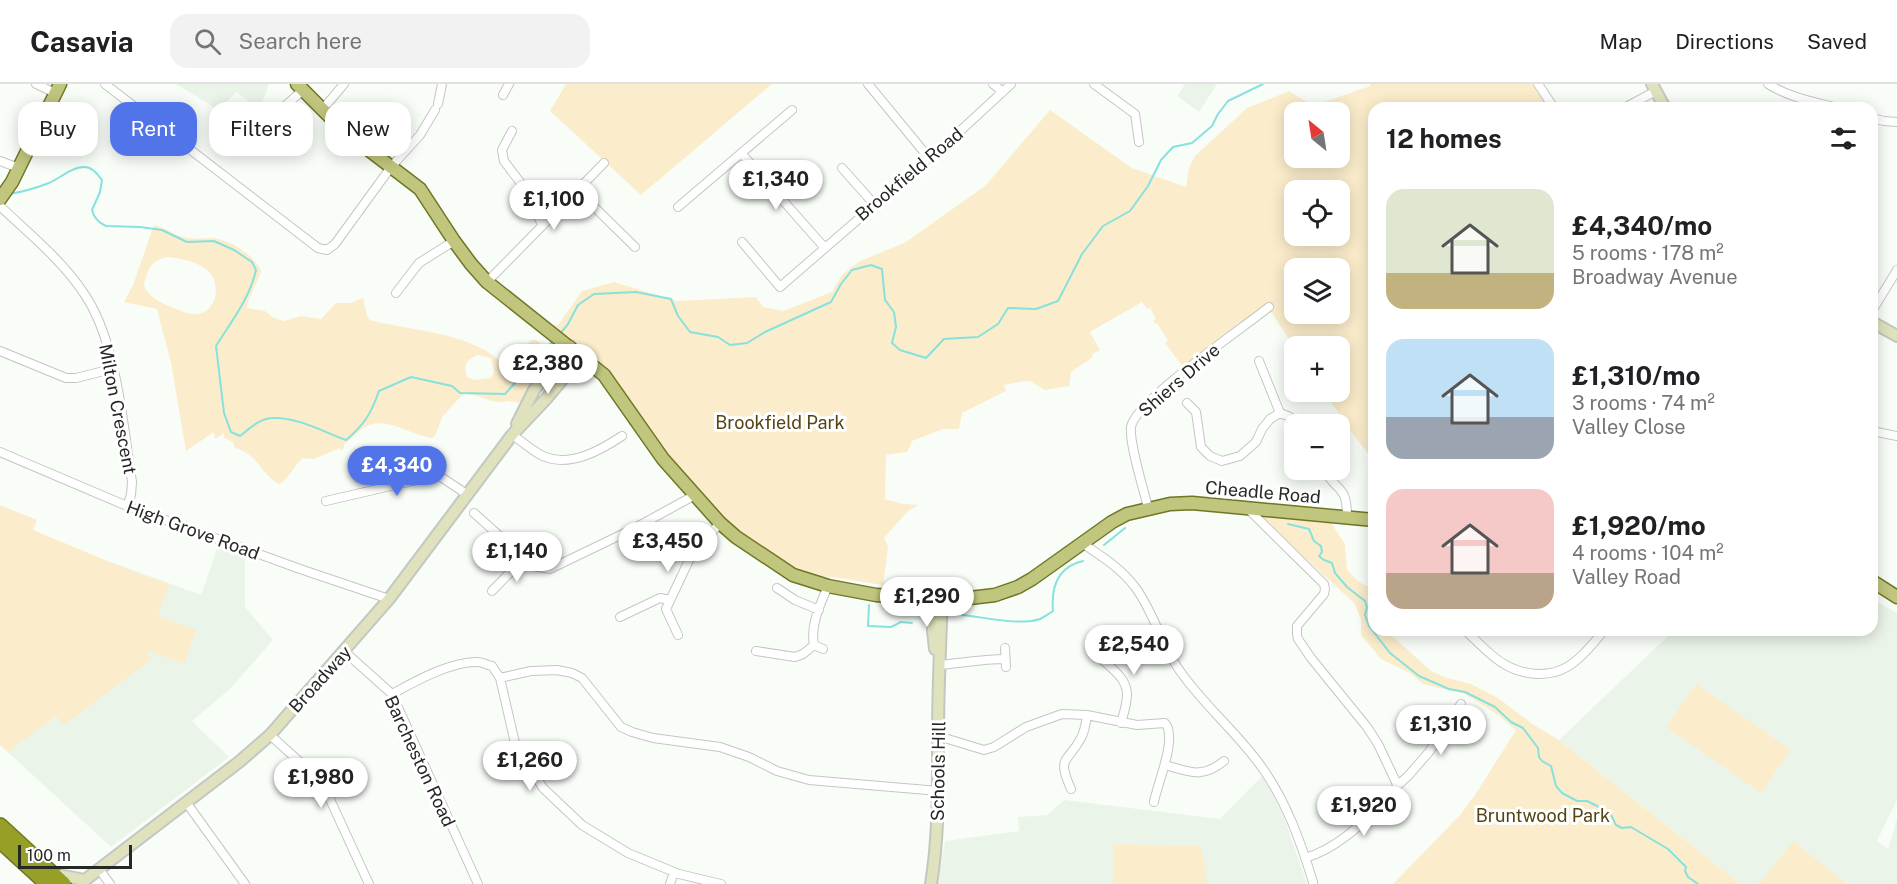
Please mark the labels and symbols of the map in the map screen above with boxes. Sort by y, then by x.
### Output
north arrow [1284,102,1350,168]
street label: Brookfield Road [851,123,967,225]
pin: £1,340 [727,160,825,211]
pin: £1,100 [505,180,603,231]
street label: Shiers Drive [1134,339,1224,421]
street label: Milton Crescent [95,342,141,476]
pin: £2,380 [499,344,597,395]
park label: Brookfield Park [715,412,845,433]
pin: £4,340 [348,446,446,497]
street label: Cheadle Road [1204,476,1322,508]
street label: High Grove Road [124,496,262,564]
pin: £3,450 [619,522,717,573]
pin: £1,140 [468,532,566,583]
pin: £1,290 [878,577,976,628]
pin: £2,540 [1085,625,1183,676]
street label: Broadway [284,641,356,717]
street label: Barcheston Road [380,692,460,830]
pin: £1,310 [1392,705,1490,756]
street label: Schools Hill [927,721,949,821]
pin: £1,260 [481,741,579,792]
pin: £1,980 [272,758,370,809]
pin: £1,920 [1315,786,1413,837]
park label: Bruntwood Park [1476,805,1610,826]
scale bar [18,842,132,870]

